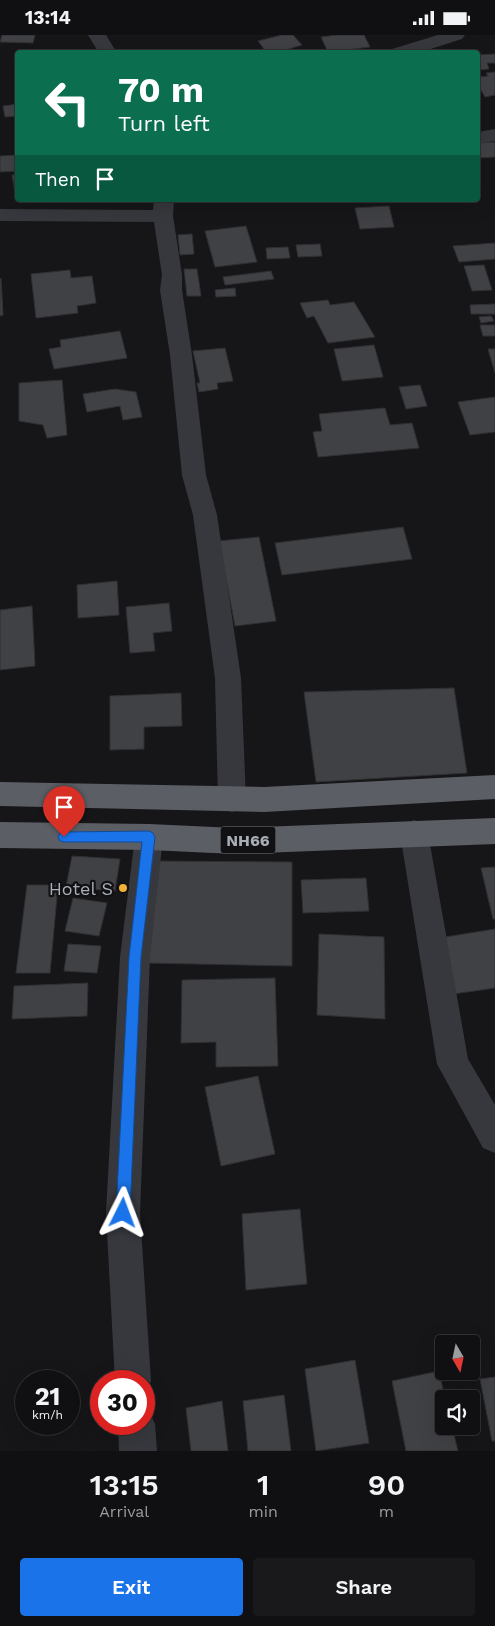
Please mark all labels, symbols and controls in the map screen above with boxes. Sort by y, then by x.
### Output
text: 13:14 [25,6,71,29]
text: 70 m [118,69,204,111]
icon: left [35,70,100,135]
text: Turn left [118,111,210,136]
icon: arrive [91,165,119,193]
text: Then [35,168,81,191]
pin [43,786,85,837]
icon: arrive [50,793,78,821]
road number: NH66 [220,827,276,853]
place label: Hotel S [49,878,113,899]
marker: Hotel S [117,882,129,894]
position arrow [96,1186,148,1238]
north arrow [435,1335,480,1380]
map controls [435,1335,480,1435]
speed limit sign: 30 [90,1370,155,1435]
text: 21 [35,1382,60,1411]
button: sound [435,1390,480,1435]
text: km/h [32,1408,63,1422]
text: 13:15 [90,1467,159,1502]
text: 1 [257,1467,269,1502]
text: 90 [368,1467,405,1502]
text: Arrival [99,1502,149,1521]
text: min [249,1502,278,1521]
text: m [379,1502,394,1521]
button: Exit [20,1558,243,1616]
button: Share [253,1558,475,1616]

